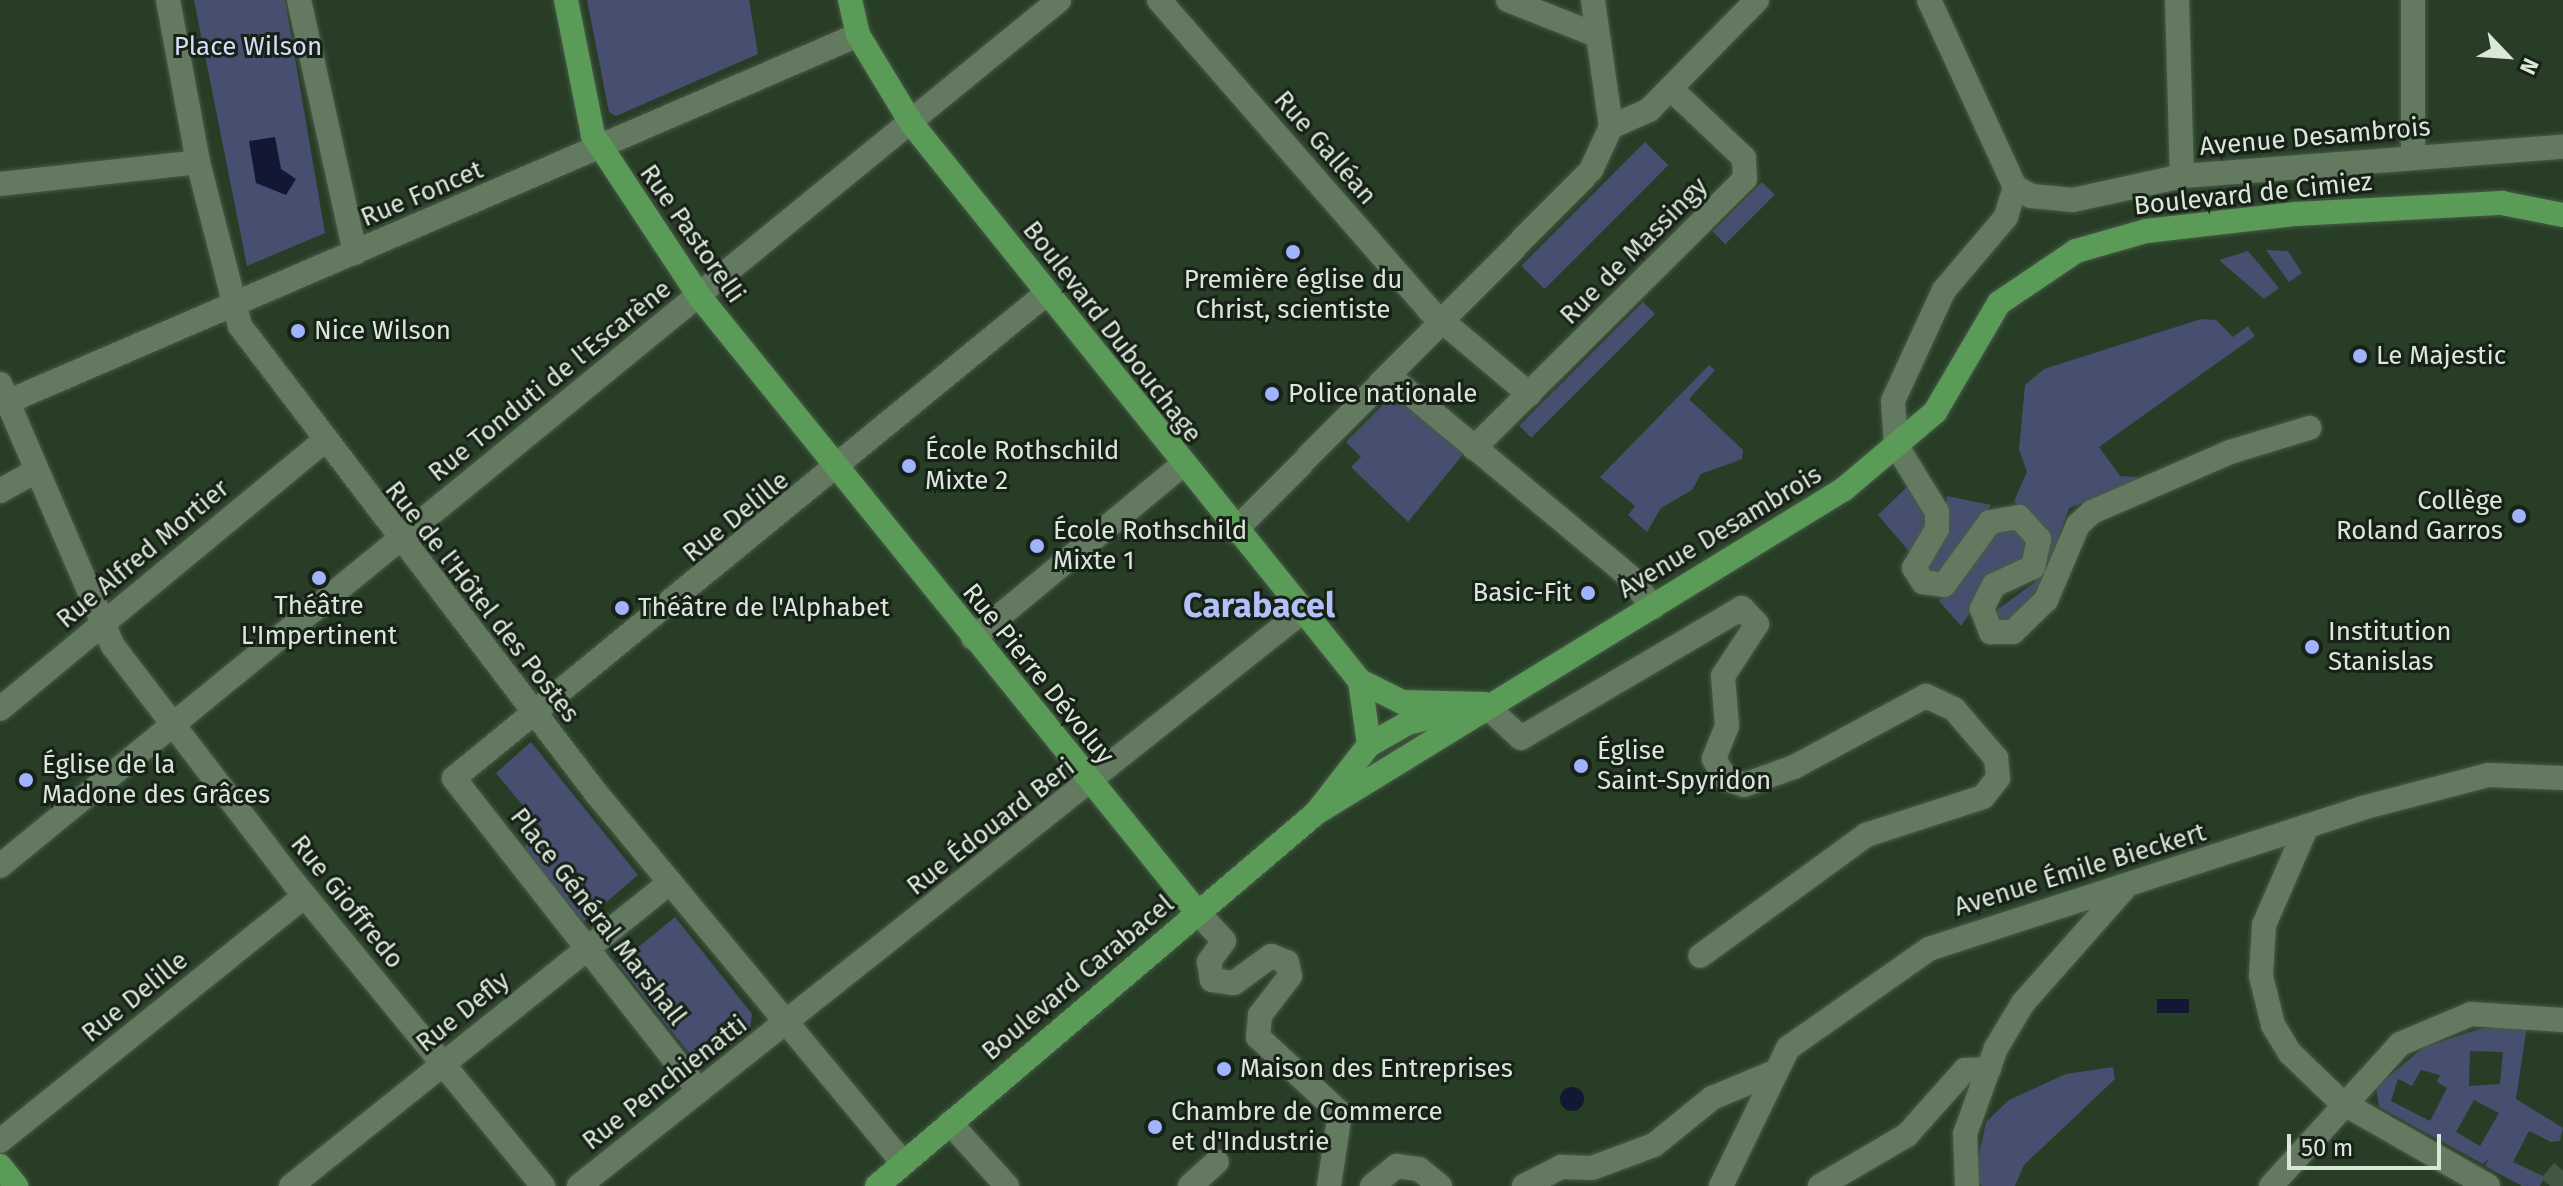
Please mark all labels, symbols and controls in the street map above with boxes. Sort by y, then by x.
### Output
north arrow [2467,16,2547,96]
park label: Place Wilson [174,31,322,63]
text: N [2514,54,2545,79]
street label: Rue Galléan [1267,85,1383,211]
street label: Avenue Desambrois [2198,111,2432,163]
street label: Rue Foncet [356,154,488,234]
street label: Rue Pastorelli [633,159,751,309]
street label: Boulevard de Cimiez [2132,166,2374,222]
street label: Rue de Massingy [1554,171,1714,331]
street label: Boulevard Dubouchage [1016,215,1208,449]
marker: Première église du Christ, scientiste [1284,243,1302,261]
place label: Première église du Christ, scientiste [1184,264,1402,326]
street label: Rue Tonduti de l'Escarène [422,273,678,489]
place label: Nice Wilson [314,315,451,347]
marker: Nice Wilson [289,322,307,340]
place label: Le Majestic [2376,340,2506,372]
marker: Le Majestic [2351,347,2369,365]
place label: Police nationale [1288,378,1477,410]
marker: Police nationale [1263,385,1281,403]
place label: École Rothschild Mixte 2 [925,435,1119,496]
marker: École Rothschild Mixte 2 [900,457,918,475]
street label: Avenue Desambrois [1613,459,1827,605]
street label: Rue Delille [677,465,795,569]
street label: Rue Alfred Mortier [50,473,236,635]
street label: Rue de l'Hôtel des Postes [378,475,586,729]
place label: Collège Roland Garros [2336,485,2503,546]
marker: Collège Roland Garros [2510,507,2528,525]
place label: École Rothschild Mixte 1 [1053,515,1247,576]
marker: École Rothschild Mixte 1 [1028,537,1046,555]
marker: Théâtre L'Impertinent [310,569,328,587]
street label: Rue Pierre Dévoluy [956,577,1120,771]
place label: Basic-Fit [1472,577,1572,609]
marker: Basic-Fit [1579,584,1597,602]
district label: Carabacel [1183,586,1335,626]
place label: Théâtre L'Impertinent [241,590,397,652]
place label: Théâtre de l'Alphabet [638,592,890,624]
marker: Théâtre de l'Alphabet [613,599,631,617]
place label: Institution Stanislas [2328,616,2451,678]
marker: Institution Stanislas [2303,638,2321,656]
place label: Église Saint-Spyridon [1597,735,1771,796]
place label: Église de la Madone des Grâces [42,749,270,810]
street label: Rue Édouard Beri [901,752,1081,902]
marker: Église Saint-Spyridon [1572,757,1590,775]
marker: Église de la Madone des Grâces [17,771,35,789]
street label: Place Général Marshall [503,802,693,1032]
street label: Avenue Émile Bieckert [1950,817,2210,923]
street label: Rue Gioffredo [284,829,410,975]
street label: Boulevard Carabacel [976,889,1180,1067]
street label: Rue Delille [76,945,194,1049]
street label: Rue Defly [410,965,516,1059]
street label: Rue Penchienatti [576,1009,754,1157]
place label: Maison des Entreprises [1240,1053,1513,1085]
marker: Maison des Entreprises [1215,1060,1233,1078]
place label: Chambre de Commerce et d'Industrie [1171,1096,1443,1158]
marker: Chambre de Commerce et d'Industrie [1146,1118,1164,1136]
scale bar [2291,1118,2445,1168]
text: 50 m [2301,1134,2353,1162]

